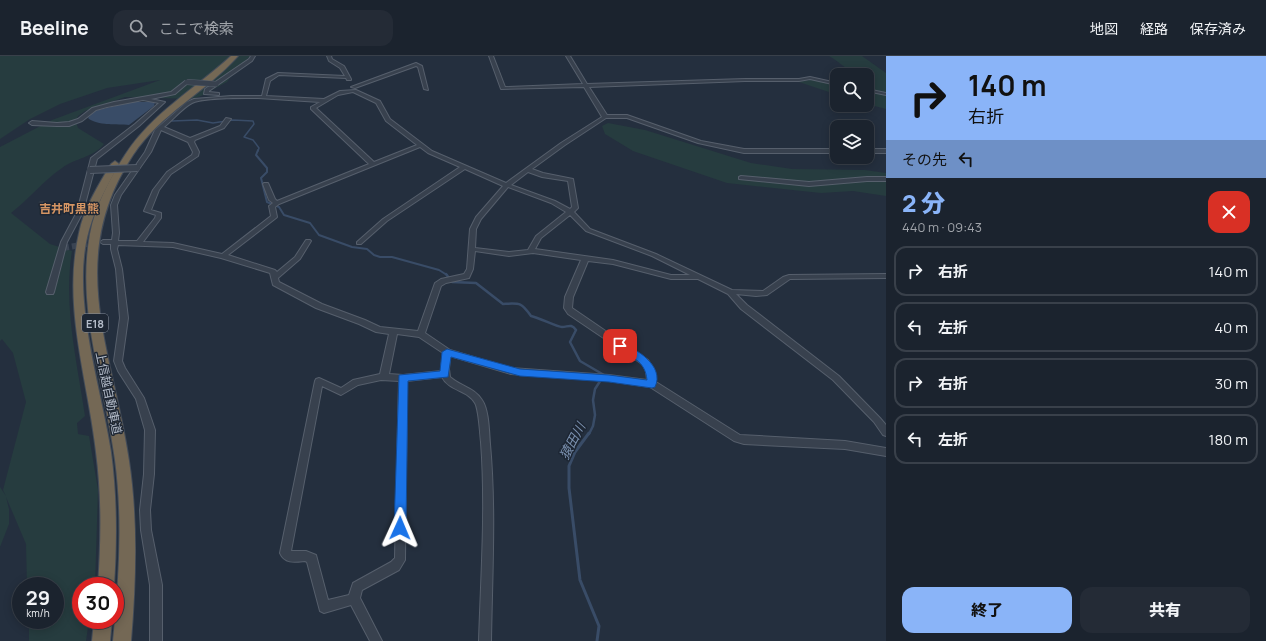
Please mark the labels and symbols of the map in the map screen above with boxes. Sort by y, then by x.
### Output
district label: 吉井町黒熊 [39,200,99,217]
road number: E18 [82,314,108,332]
pin [603,329,637,363]
street label: 上信越自動車道 [92,350,126,436]
water label: 猿田川 [555,418,590,462]
position arrow [379,507,421,549]
speed limit sign: 30 [72,577,124,629]

